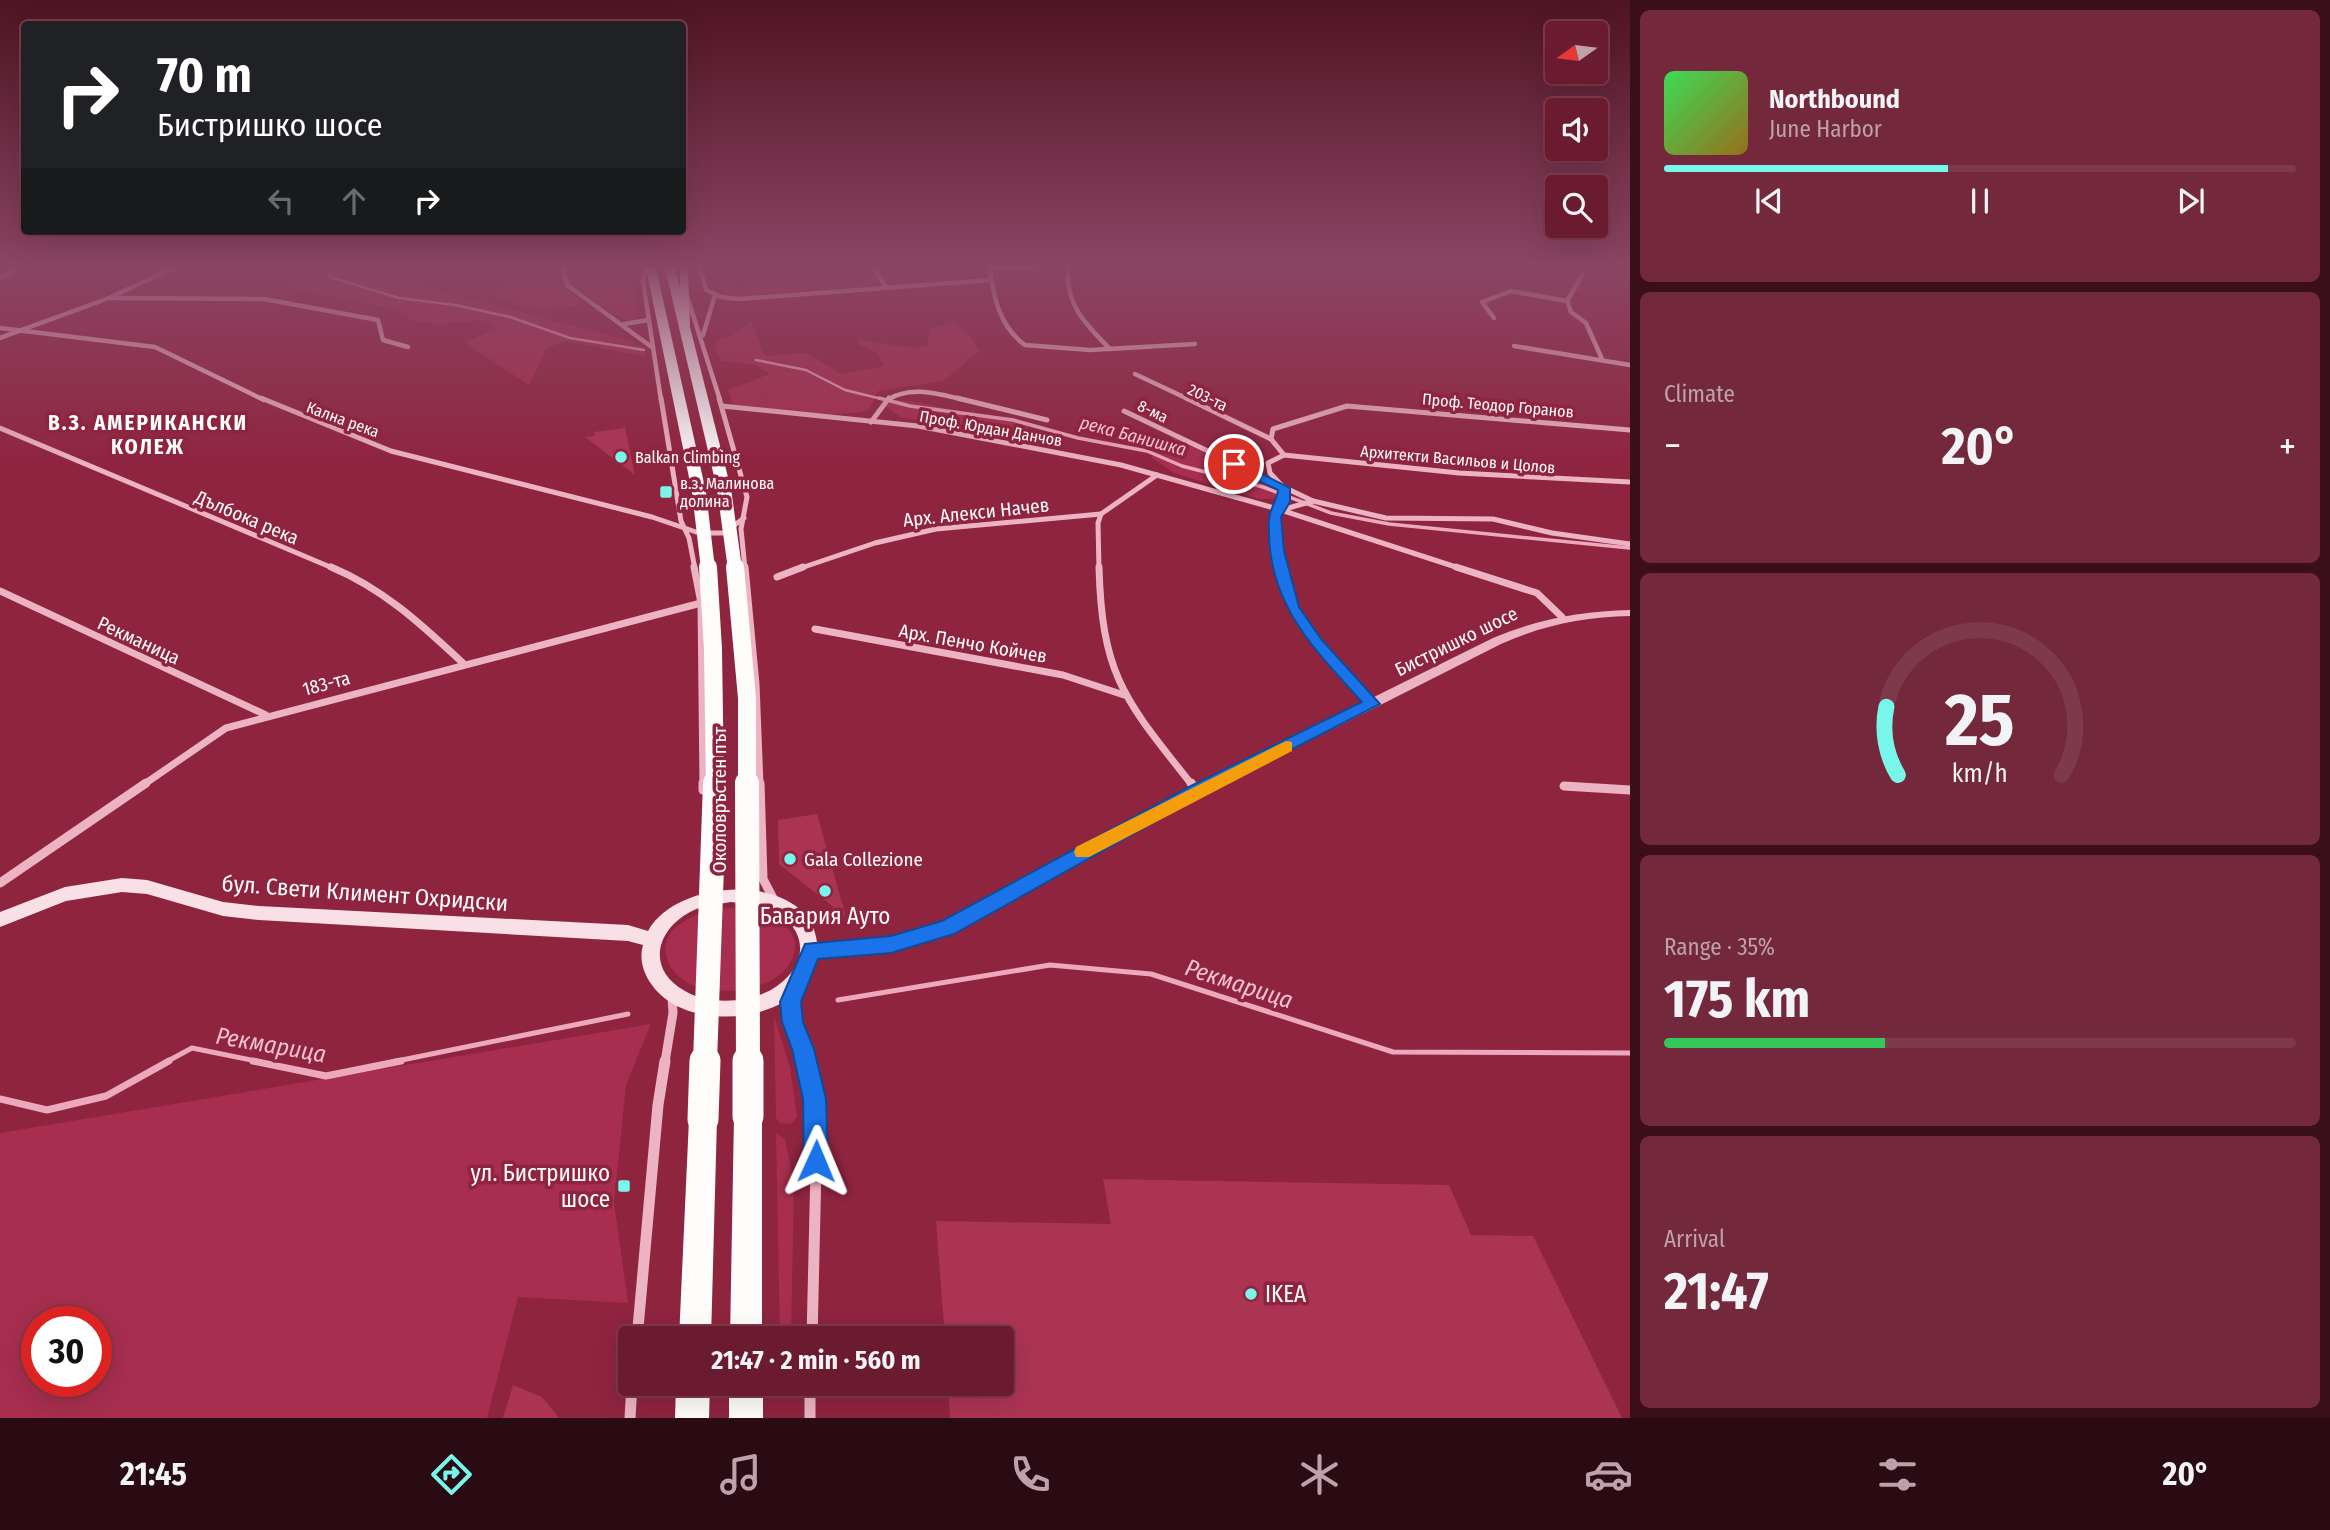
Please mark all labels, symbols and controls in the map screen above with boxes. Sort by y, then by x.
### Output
north arrow [1545,21,1608,84]
map controls [1545,21,1608,238]
text: 70 m [157,46,252,105]
icon: right [42,49,133,140]
text: Northbound [1769,84,1900,115]
button: sound [1545,98,1608,161]
text: Бистришко шосе [157,106,382,144]
text: June Harbor [1769,115,1882,143]
button: search [1545,175,1608,238]
icon: left [262,182,300,220]
icon: ahead [335,182,373,220]
icon: right [408,182,446,220]
icon: previous [1750,182,1788,220]
icon: pause [1961,182,1999,220]
icon: next [2172,182,2210,220]
street label: 203-та [1185,380,1231,415]
text: Climate [1664,380,1735,408]
street label: Проф. Теодор Горанов [1421,389,1575,422]
street label: 8-ма [1134,396,1171,427]
street label: Кална река [304,398,382,441]
street label: Проф. Юрдан Данчов [918,407,1064,450]
district label: В.З. АМЕРИКАНСКИ КОЛЕЖ [48,410,248,460]
water label: река Банишка [1077,411,1189,461]
text: 20° [1942,415,2018,478]
text: − [1664,423,1681,469]
text: + [2279,423,2296,469]
pin [1204,434,1264,494]
street label: Архитекти Васильов и Цолов [1360,442,1556,477]
icon: arrive [1215,445,1253,483]
place label: Balkan Climbing [635,448,740,467]
marker: Balkan Climbing [613,449,629,465]
place label: в.з. Малинова долина [680,474,775,511]
marker: в.з. Малинова долина [658,484,674,500]
street label: Дълбока река [191,485,302,550]
street label: Арх. Алекси Начев [902,493,1050,532]
street label: Бистришко шосе [1391,602,1521,681]
street label: Рекманица [94,611,184,670]
street label: Арх. Пенчо Койчев [897,619,1049,668]
street label: 183-та [300,666,353,701]
text: 25 [1944,677,2015,764]
street label: Околовръстен път [708,726,731,873]
text: km/h [1952,759,2008,789]
place label: Gala Collezione [804,848,923,871]
marker: Gala Collezione [782,851,798,867]
street label: бул. Свети Климент Охридски [221,869,509,917]
marker: Бавария Ауто [817,883,833,899]
place label: Бавария Ауто [760,902,890,930]
text: Range · 35% [1664,933,1775,961]
water label: Рекмарица [1182,953,1296,1015]
text: 175 km [1664,968,1810,1031]
water label: Рекмарица [214,1022,328,1068]
position arrow [779,1124,853,1198]
place label: ул. Бистришко шосе [471,1159,610,1213]
marker: ул. Бистришко шосе [616,1178,632,1194]
text: Arrival [1664,1225,1725,1253]
text: 21:47 [1664,1260,1769,1323]
place label: IKEA [1265,1280,1306,1308]
marker: IKEA [1243,1286,1259,1302]
speed limit sign: 30 [21,1306,112,1397]
text: 21:47 · 2 min · 560 m [711,1345,921,1376]
icon: directions [427,1450,476,1499]
icon: music [716,1450,765,1499]
icon: phone [1006,1450,1055,1499]
icon: climate [1295,1450,1344,1499]
icon: car [1584,1450,1633,1499]
icon: filters [1873,1450,1922,1499]
text: 21:45 [120,1455,187,1493]
text: 20° [2163,1455,2210,1493]

